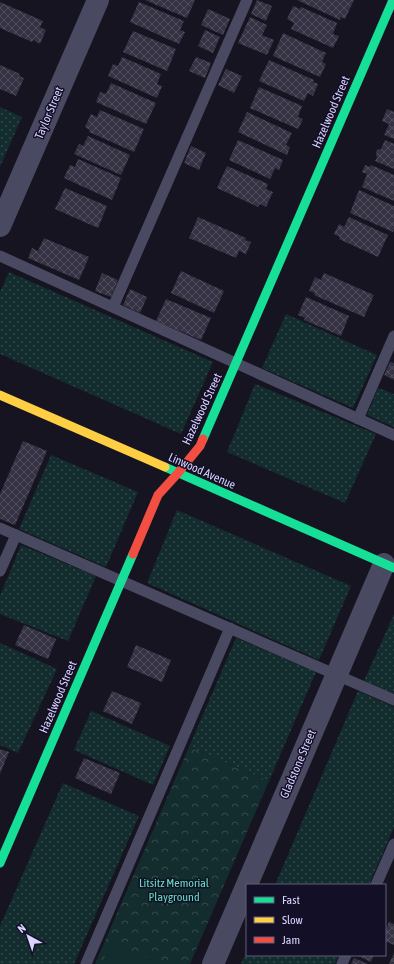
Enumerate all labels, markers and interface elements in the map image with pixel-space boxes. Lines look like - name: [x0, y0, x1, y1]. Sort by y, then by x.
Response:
- street label: Hazelwood Street: [309, 73, 353, 150]
- street label: Taylor Street: [32, 84, 66, 141]
- street label: Hazelwood Street: [179, 371, 225, 447]
- street label: Linwood Avenue: [166, 450, 238, 492]
- street label: Hazelwood Street: [36, 658, 80, 735]
- street label: Gladstone Street: [277, 727, 319, 800]
- park label: Litsitz Memorial Playground: [139, 876, 210, 904]
- legend: [246, 884, 386, 956]
- text: Fast: [282, 893, 300, 907]
- text: Slow: [282, 913, 303, 927]
- north arrow: [8, 916, 48, 956]
- text: N: [15, 922, 28, 935]
- text: Jam: [282, 933, 300, 947]

